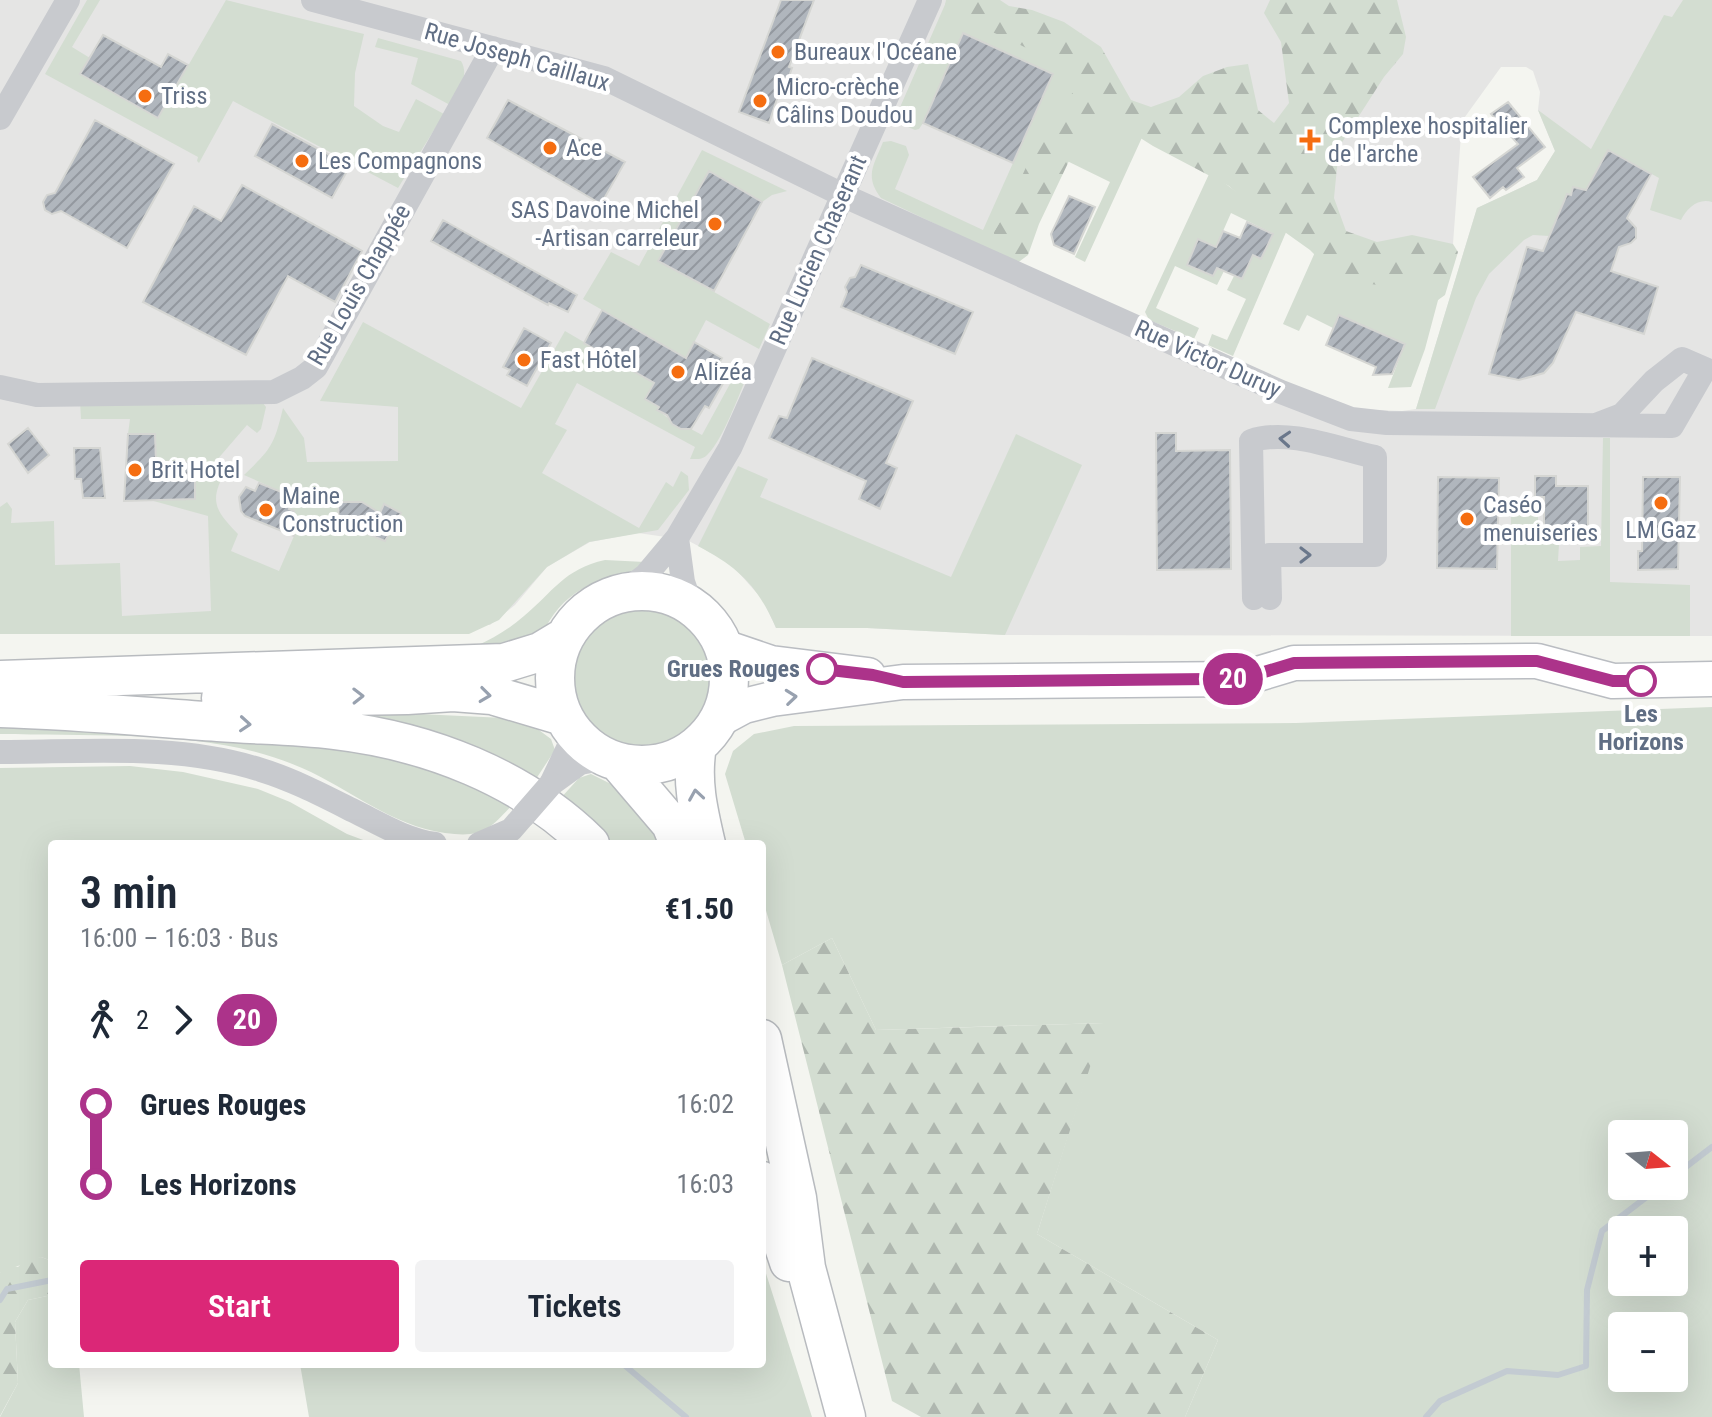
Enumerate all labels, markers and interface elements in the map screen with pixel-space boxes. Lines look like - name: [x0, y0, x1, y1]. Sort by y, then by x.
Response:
- street label: Rue Joseph Caillaux: [421, 17, 613, 97]
- place label: Bureaux l'Océane: [794, 38, 957, 66]
- marker: Bureaux l'Océane: [769, 43, 787, 61]
- place label: Micro-crèche Câlins Doudou: [776, 73, 913, 129]
- place label: Triss: [161, 82, 207, 110]
- marker: Triss: [136, 87, 154, 105]
- marker: Micro-crèche Câlins Doudou: [751, 92, 769, 110]
- place label: Complexe hospitalier de l'arche: [1328, 112, 1527, 168]
- marker: Complexe hospitalier de l'arche: [1299, 129, 1321, 151]
- place label: Ace: [566, 134, 602, 162]
- marker: Ace: [541, 139, 559, 157]
- place label: Les Compagnons: [318, 147, 482, 175]
- street label: Rue Lucien Chaserant: [764, 151, 872, 349]
- marker: Les Compagnons: [293, 152, 311, 170]
- place label: SAS Davoine Michel -Artisan carreleur: [511, 196, 699, 252]
- street label: Rue Louis Chappée: [302, 200, 416, 370]
- marker: SAS Davoine Michel -Artisan carreleur: [706, 215, 724, 233]
- street label: Rue Victor Duruy: [1131, 314, 1285, 404]
- place label: Fast Hôtel: [540, 346, 637, 374]
- marker: Fast Hôtel: [515, 351, 533, 369]
- place label: Alizéa: [694, 358, 752, 386]
- marker: Alizéa: [669, 363, 687, 381]
- one-way arrow: [1278, 431, 1291, 448]
- place label: Brit Hotel: [151, 456, 240, 484]
- marker: Brit Hotel: [126, 461, 144, 479]
- place label: Maine Construction: [282, 482, 404, 538]
- place label: Caséo menuiseries: [1483, 491, 1598, 547]
- marker: LM Gaz: [1652, 494, 1670, 512]
- marker: Maine Construction: [257, 501, 275, 519]
- marker: Caséo menuiseries: [1458, 510, 1476, 528]
- place label: LM Gaz: [1625, 516, 1697, 544]
- one-way arrow: [1299, 546, 1312, 564]
- line badge: 20: [1197, 653, 1269, 705]
- marker: Grues Rouges: [807, 654, 837, 684]
- place label: Grues Rouges: [667, 655, 800, 683]
- text: 20: [1219, 662, 1247, 695]
- marker: Les Horizons: [1626, 666, 1656, 696]
- one-way arrow: [352, 687, 365, 705]
- one-way arrow: [479, 687, 492, 704]
- one-way arrow: [785, 688, 798, 705]
- place label: Les Horizons: [1598, 700, 1684, 756]
- one-way arrow: [239, 715, 252, 732]
- one-way arrow: [688, 788, 705, 802]
- text: 3 min: [80, 867, 177, 919]
- text: €1.50: [665, 891, 734, 926]
- text: 16:00 – 16:03 · Bus: [80, 923, 279, 953]
- icon: walk: [80, 998, 124, 1042]
- icon: forward: [161, 998, 205, 1042]
- text: 20: [233, 1003, 261, 1036]
- text: 2: [136, 1005, 149, 1035]
- text: Grues Rouges: [140, 1087, 307, 1122]
- text: 16:02: [677, 1089, 734, 1119]
- north arrow: [1608, 1120, 1688, 1200]
- map controls: [1608, 1120, 1688, 1392]
- text: Les Horizons: [140, 1167, 297, 1202]
- text: 16:03: [677, 1169, 734, 1199]
- button: +: [1608, 1216, 1688, 1296]
- button: Start: [80, 1260, 399, 1352]
- button: Tickets: [415, 1260, 734, 1352]
- button: −: [1608, 1312, 1688, 1392]

